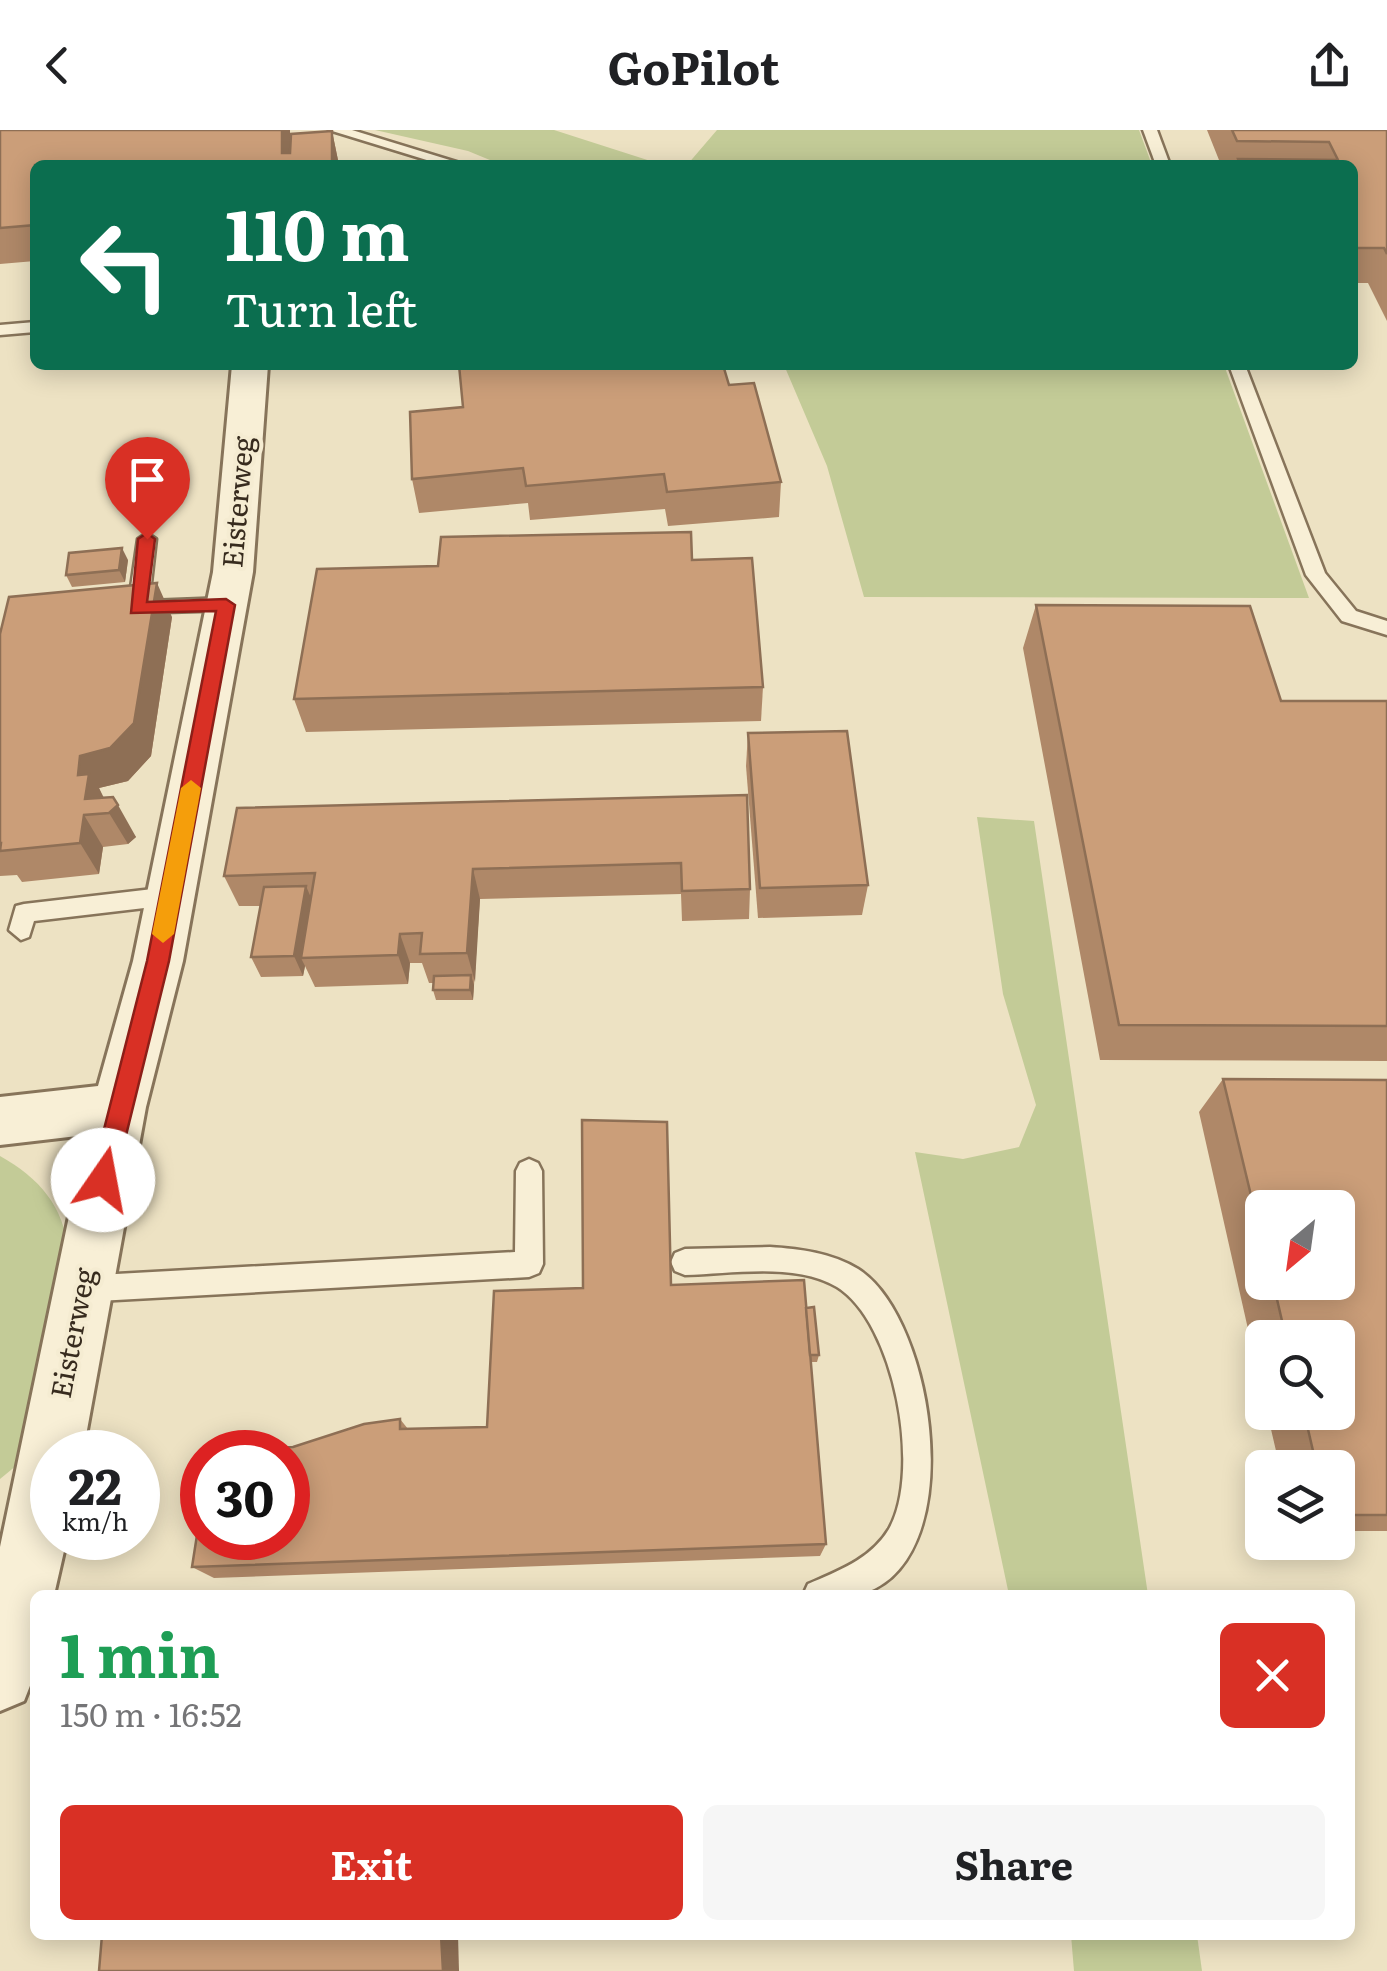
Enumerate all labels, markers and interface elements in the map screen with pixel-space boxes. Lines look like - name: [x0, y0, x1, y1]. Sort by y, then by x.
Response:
- text: GoPilot: [608, 32, 779, 99]
- icon: back: [30, 38, 85, 93]
- icon: share: [1302, 38, 1357, 93]
- text: 110 m: [225, 179, 410, 283]
- icon: left: [60, 200, 190, 330]
- text: Turn left: [225, 274, 417, 341]
- street label: Eisterweg: [209, 434, 263, 569]
- pin: [105, 437, 190, 540]
- icon: arrive: [120, 452, 175, 507]
- position arrow: [51, 1128, 155, 1232]
- north arrow: [1245, 1190, 1355, 1300]
- map controls: [1245, 1190, 1355, 1560]
- street label: Eisterweg: [38, 1263, 104, 1401]
- button: search: [1245, 1320, 1355, 1430]
- speed limit sign: 30: [180, 1430, 310, 1560]
- text: 22: [68, 1446, 122, 1520]
- button: layers: [1245, 1450, 1355, 1560]
- text: km/h: [62, 1502, 128, 1539]
- text: 1 min: [60, 1607, 220, 1696]
- button: close: [1220, 1623, 1325, 1728]
- text: 150 m · 16:52: [60, 1689, 242, 1737]
- button: Exit: [60, 1805, 683, 1920]
- button: Share: [703, 1805, 1325, 1920]

